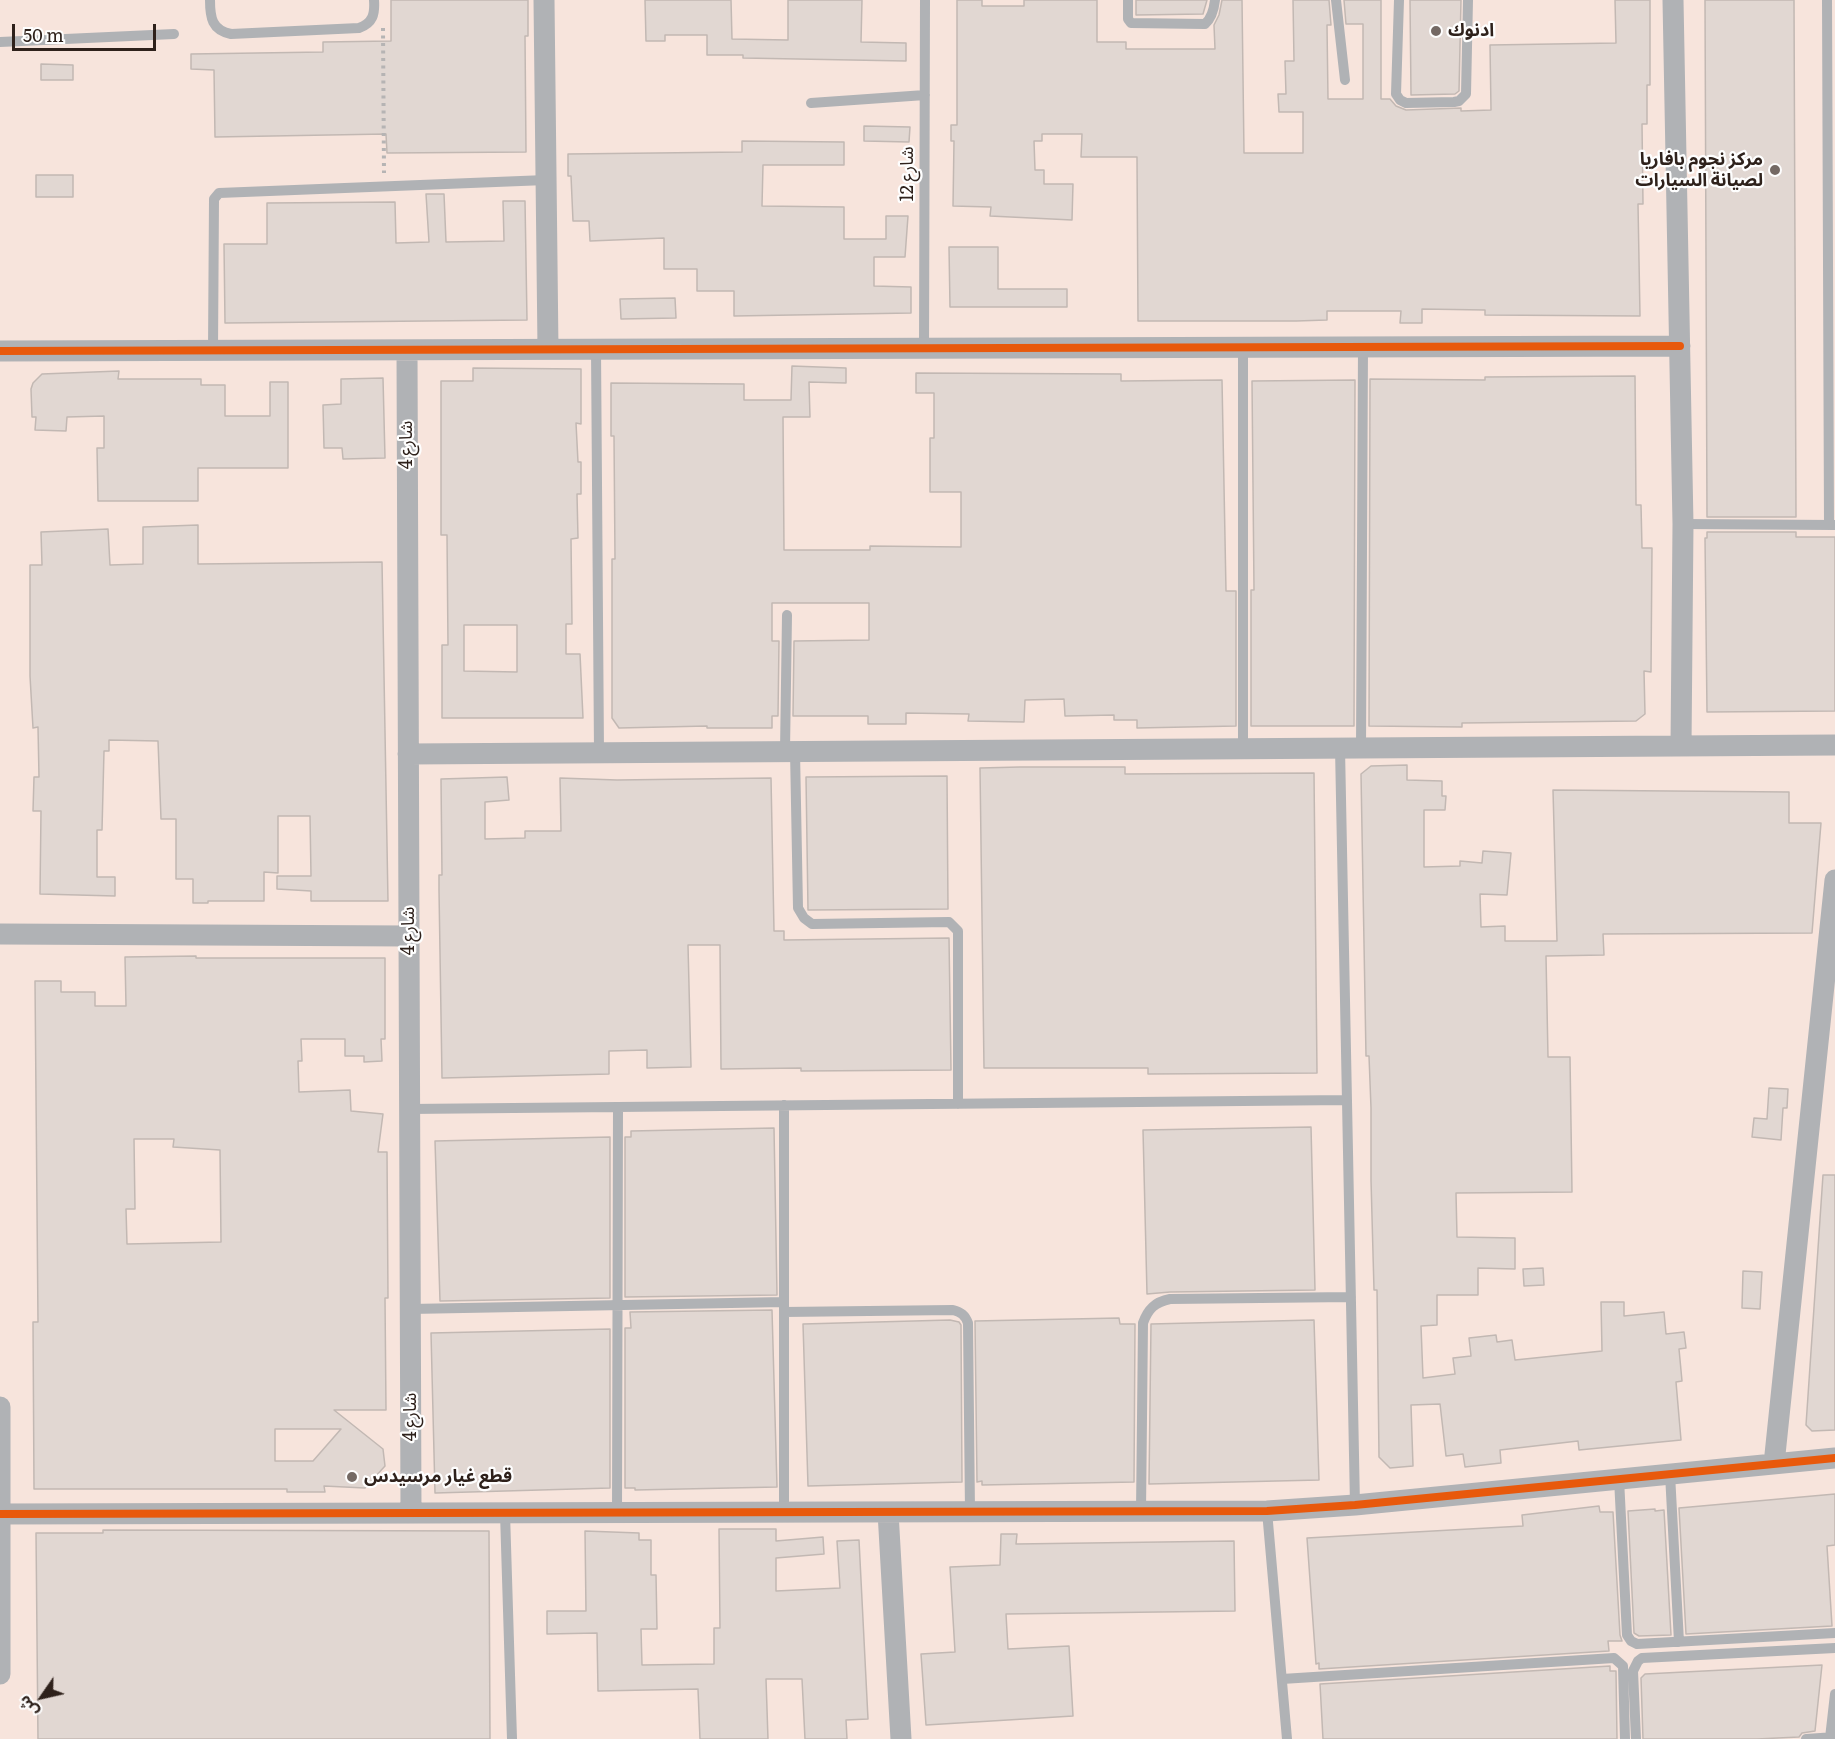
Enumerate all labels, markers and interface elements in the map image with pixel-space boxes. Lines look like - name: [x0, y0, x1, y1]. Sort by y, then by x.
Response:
- scale bar: [15, 12, 159, 50]
- place label: ادنوك: [1448, 20, 1494, 42]
- text: 50 m: [23, 21, 64, 48]
- marker: ادنوك: [1429, 24, 1443, 38]
- street label: شارع 12: [897, 146, 919, 202]
- place label: مركز نجوم بافاريا لصيانة السيارات: [1635, 149, 1763, 192]
- marker: مركز نجوم بافاريا لصيانة السيارات: [1768, 163, 1782, 177]
- street label: شارع 4: [396, 421, 418, 469]
- street label: شارع 4: [398, 907, 420, 955]
- street label: شارع 4: [400, 1393, 422, 1441]
- place label: قطع غيار مرسيدس: [364, 1466, 512, 1488]
- marker: قطع غيار مرسيدس: [345, 1470, 359, 1484]
- north arrow: [12, 1667, 72, 1727]
- text: ش: [11, 1691, 43, 1723]

